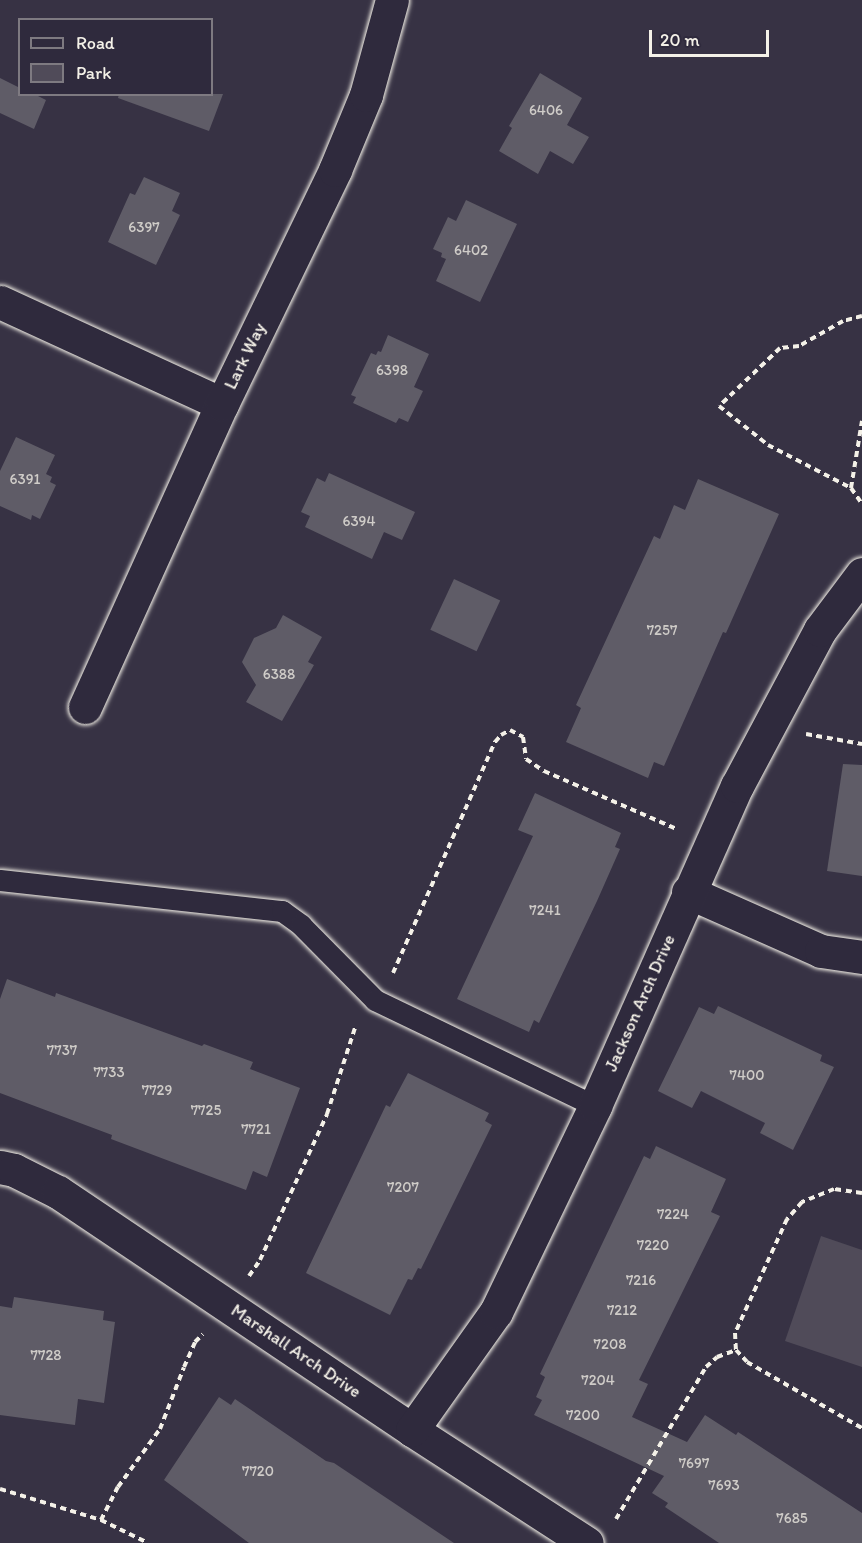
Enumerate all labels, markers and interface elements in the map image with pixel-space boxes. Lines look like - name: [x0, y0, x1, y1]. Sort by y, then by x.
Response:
- legend: [18, 18, 213, 96]
- scale bar: [652, 18, 772, 56]
- text: 20 m: [660, 29, 700, 51]
- text: Road: [76, 32, 115, 54]
- text: Park: [76, 62, 111, 84]
- house number: 6406: [529, 102, 563, 120]
- house number: 6397: [128, 219, 160, 237]
- house number: 6402: [454, 242, 488, 260]
- street label: Lark Way: [220, 319, 270, 393]
- house number: 6398: [376, 362, 408, 380]
- house number: 6391: [10, 471, 40, 489]
- house number: 6394: [343, 513, 375, 531]
- house number: 7257: [647, 622, 677, 640]
- house number: 6388: [263, 666, 295, 684]
- house number: 7241: [529, 902, 561, 920]
- street label: Jackson Arch Drive: [600, 931, 680, 1075]
- house number: 7737: [47, 1042, 77, 1060]
- house number: 7733: [93, 1064, 125, 1082]
- house number: 7400: [730, 1067, 764, 1085]
- house number: 7729: [142, 1082, 172, 1100]
- house number: 7725: [191, 1102, 221, 1120]
- house number: 7721: [241, 1121, 271, 1139]
- house number: 7207: [387, 1179, 419, 1197]
- house number: 7224: [657, 1206, 689, 1224]
- house number: 7220: [637, 1237, 669, 1255]
- house number: 7216: [626, 1272, 656, 1290]
- street label: Marshall Arch Drive: [227, 1299, 365, 1403]
- house number: 7212: [607, 1302, 637, 1320]
- house number: 7208: [594, 1336, 626, 1354]
- house number: 7728: [31, 1347, 61, 1365]
- house number: 7204: [581, 1372, 615, 1390]
- house number: 7200: [566, 1407, 600, 1425]
- house number: 7697: [679, 1455, 709, 1473]
- house number: 7720: [242, 1463, 274, 1481]
- house number: 7693: [708, 1477, 740, 1495]
- house number: 7685: [776, 1510, 808, 1528]

